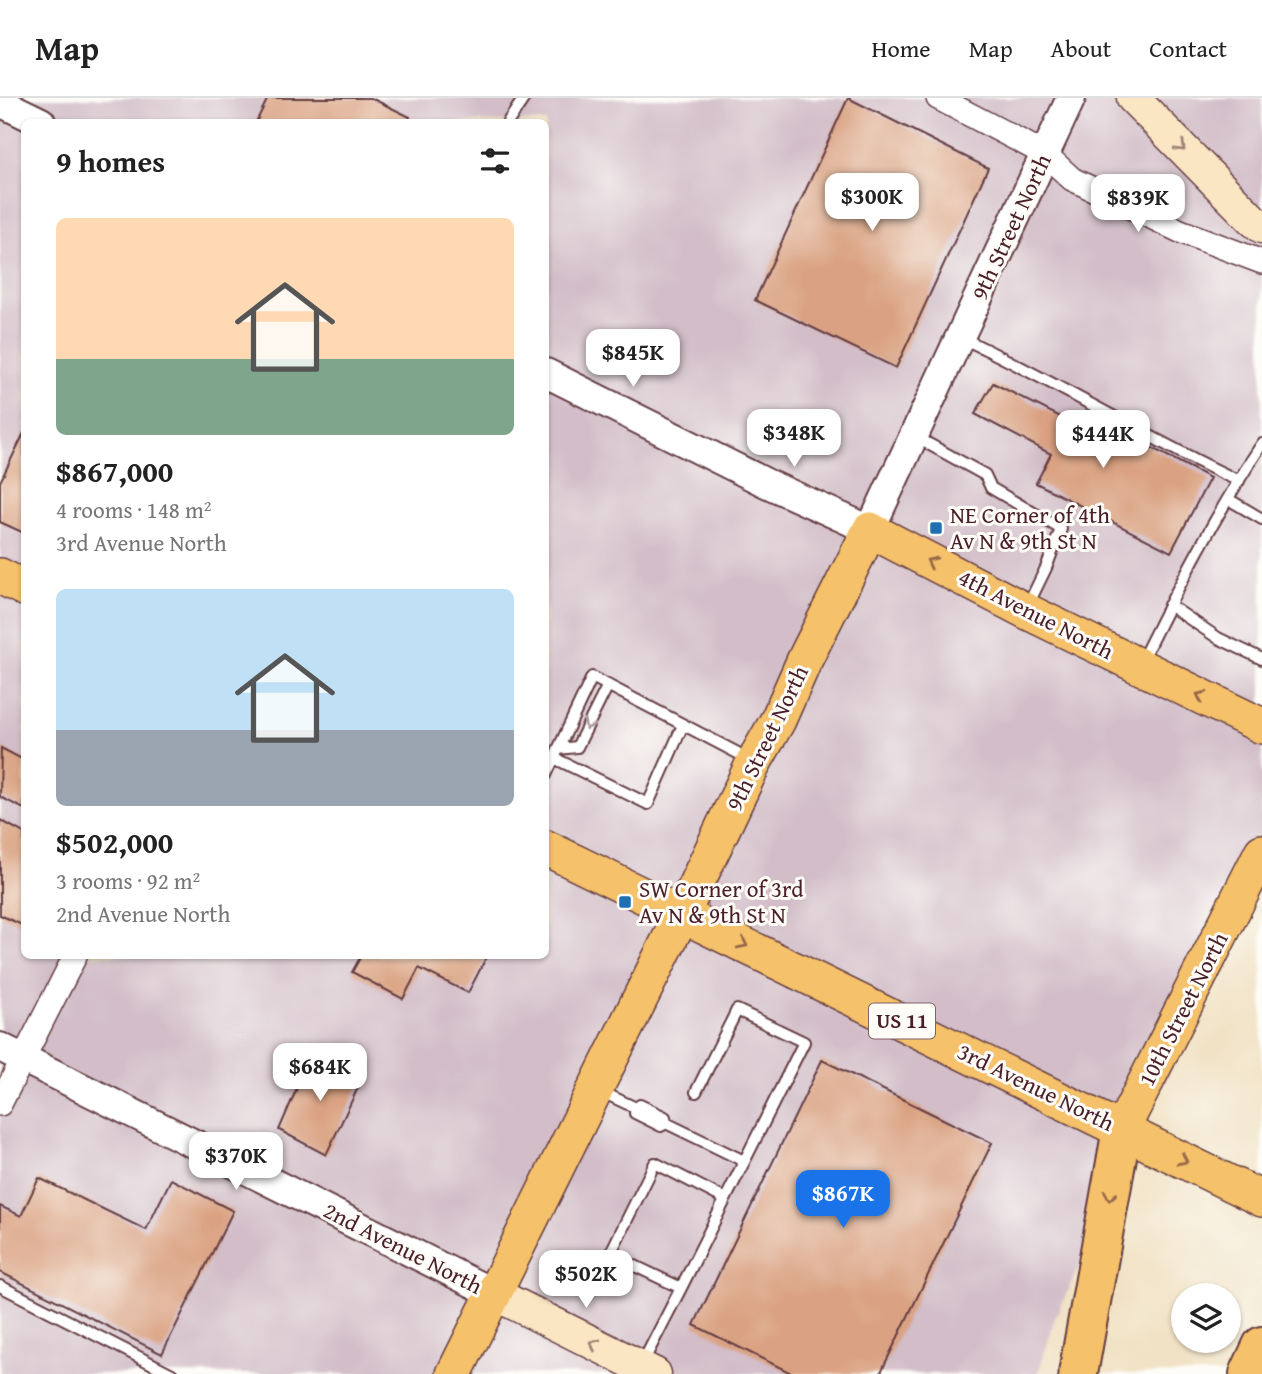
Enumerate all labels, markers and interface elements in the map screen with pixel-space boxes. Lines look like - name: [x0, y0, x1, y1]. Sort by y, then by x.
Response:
- text: Map: [35, 24, 99, 72]
- text: Home: [872, 31, 931, 66]
- text: Map: [969, 31, 1013, 66]
- text: About: [1051, 31, 1111, 66]
- text: Contact: [1149, 31, 1227, 66]
- one-way arrow: [1172, 138, 1185, 151]
- text: 9 homes: [56, 139, 165, 183]
- icon: filters: [476, 142, 514, 180]
- street label: 9th Street North: [962, 148, 1059, 305]
- pin: $300K: [823, 174, 921, 233]
- pin: $839K: [1089, 174, 1187, 234]
- text: $300K: [841, 179, 903, 212]
- text: $839K: [1107, 180, 1169, 213]
- icon: home: [222, 264, 348, 390]
- pin: $845K: [584, 330, 682, 389]
- text: $845K: [602, 335, 664, 368]
- pin: $348K: [745, 410, 843, 469]
- pin: $444K: [1054, 410, 1152, 470]
- text: $348K: [763, 415, 825, 448]
- text: $444K: [1072, 416, 1134, 449]
- text: $867,000: [56, 449, 173, 493]
- text: 4 rooms · 148 m²: [56, 493, 211, 526]
- place label: NE Corner of 4th Av N & 9th St N: [950, 498, 1110, 557]
- marker: NE Corner of 4th Av N & 9th St N: [928, 520, 944, 536]
- text: 3rd Avenue North: [56, 526, 227, 559]
- one-way arrow: [926, 556, 939, 570]
- street label: 4th Avenue North: [953, 560, 1120, 667]
- icon: home: [222, 635, 348, 761]
- street label: 9th Street North: [717, 660, 816, 816]
- one-way arrow: [1196, 690, 1208, 704]
- one-way arrow: [583, 718, 597, 730]
- text: $502,000: [56, 820, 173, 864]
- text: 3 rooms · 92 m²: [56, 864, 200, 897]
- place label: SW Corner of 3rd Av N & 9th St N: [639, 872, 804, 931]
- marker: SW Corner of 3rd Av N & 9th St N: [617, 894, 633, 910]
- text: 2nd Avenue North: [56, 897, 230, 930]
- street label: 10th Street North: [1130, 926, 1236, 1091]
- one-way arrow: [736, 935, 748, 949]
- road number: US 11: [869, 1004, 935, 1038]
- street label: 3rd Avenue North: [952, 1034, 1120, 1139]
- pin: $684K: [271, 1044, 369, 1103]
- text: $684K: [289, 1049, 351, 1082]
- pin: $370K: [187, 1132, 285, 1192]
- text: $370K: [205, 1138, 267, 1171]
- one-way arrow: [1176, 1151, 1188, 1165]
- pin: $867K: [794, 1170, 892, 1230]
- text: $867K: [812, 1176, 874, 1209]
- one-way arrow: [1103, 1190, 1118, 1202]
- street label: 2nd Avenue North: [318, 1193, 488, 1302]
- pin: $502K: [537, 1250, 635, 1310]
- text: $502K: [555, 1256, 617, 1289]
- map controls: [1171, 1283, 1241, 1353]
- button: layers: [1171, 1283, 1241, 1353]
- one-way arrow: [589, 1338, 601, 1352]

